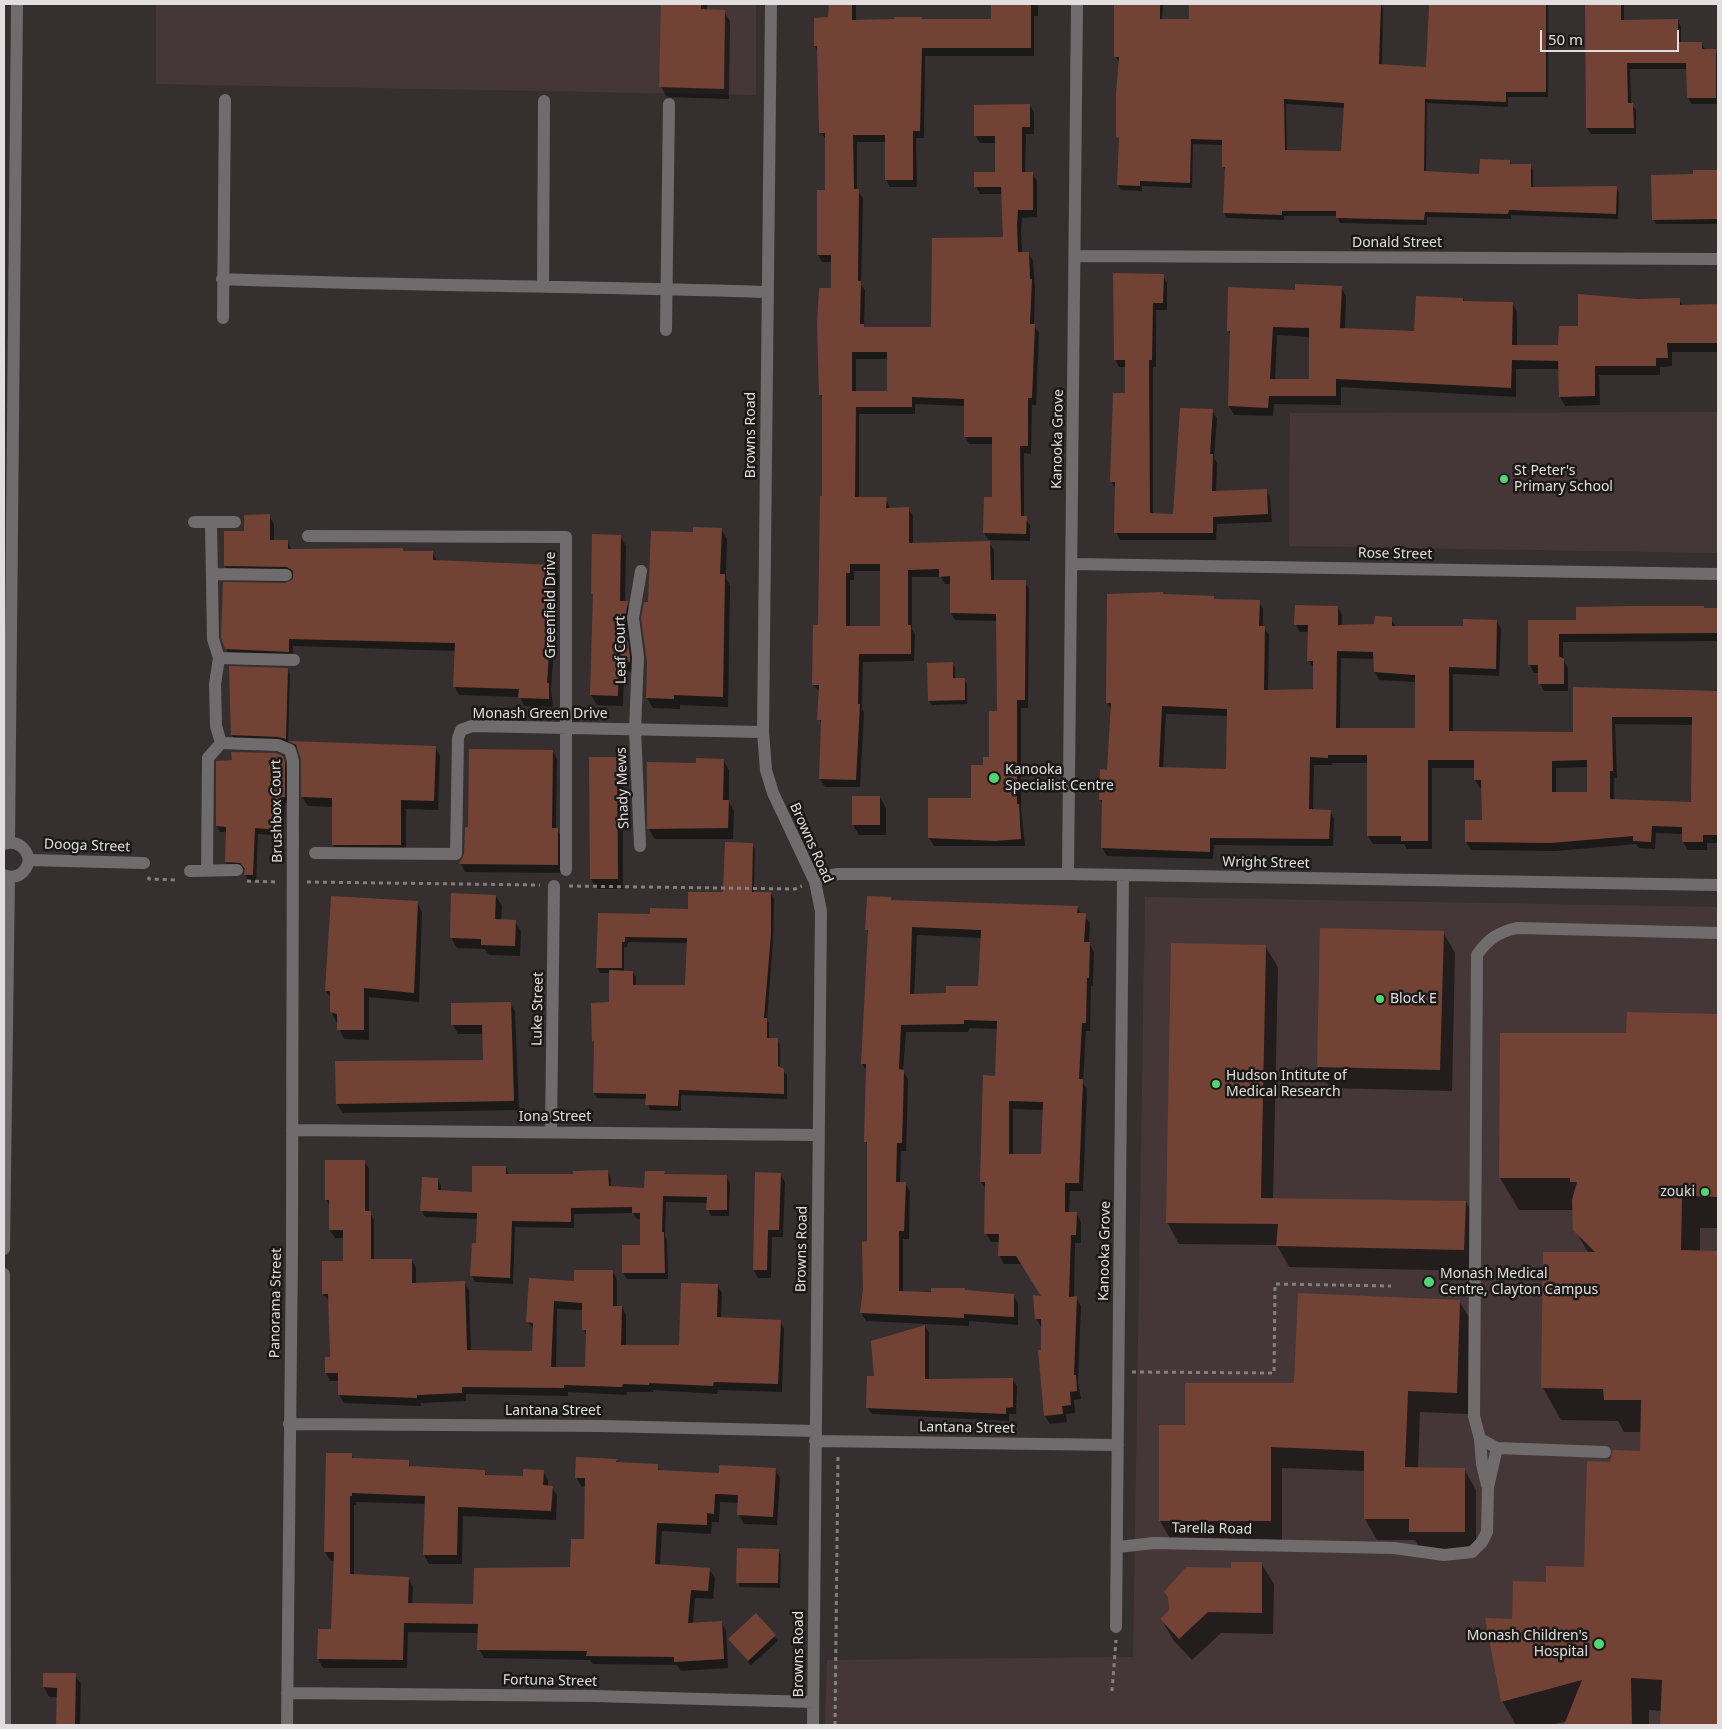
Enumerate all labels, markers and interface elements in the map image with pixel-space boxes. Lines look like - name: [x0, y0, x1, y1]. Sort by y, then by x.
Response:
- scale bar: [1542, 20, 1681, 52]
- text: 50 m: [1548, 29, 1583, 49]
- street label: Donald Street: [1352, 235, 1442, 251]
- street label: Kanooka Grove: [1049, 389, 1067, 489]
- street label: Browns Road: [743, 392, 759, 478]
- place label: St Peter's Primary School: [1514, 463, 1613, 496]
- marker: St Peter's Primary School: [1498, 473, 1510, 485]
- street label: Rose Street: [1358, 545, 1432, 563]
- street label: Greenfield Drive: [543, 552, 559, 658]
- street label: Leaf Court: [612, 616, 630, 684]
- street label: Monash Green Drive: [472, 706, 608, 722]
- street label: Shady Mews: [613, 747, 633, 829]
- street label: Brushbox Court: [268, 759, 286, 863]
- place label: Kanooka Specialist Centre: [1005, 762, 1114, 794]
- marker: Kanooka Specialist Centre: [987, 771, 1001, 785]
- street label: Browns Road: [786, 800, 836, 886]
- street label: Dooga Street: [44, 836, 130, 856]
- street label: Wright Street: [1222, 854, 1310, 872]
- street label: Luke Street: [529, 972, 547, 1046]
- place label: Block E: [1390, 991, 1437, 1007]
- marker: Block E: [1374, 993, 1386, 1005]
- place label: Hudson Intitute of Medical Research: [1226, 1068, 1347, 1100]
- marker: Hudson Intitute of Medical Research: [1210, 1078, 1222, 1090]
- street label: Iona Street: [519, 1109, 591, 1125]
- place label: zouki: [1660, 1184, 1695, 1200]
- marker: zouki: [1699, 1186, 1711, 1198]
- street label: Kanooka Grove: [1096, 1201, 1114, 1301]
- street label: Browns Road: [793, 1206, 811, 1292]
- street label: Panorama Street: [267, 1248, 285, 1358]
- place label: Monash Medical Centre, Clayton Campus: [1440, 1266, 1598, 1298]
- marker: Monash Medical Centre, Clayton Campus: [1422, 1275, 1436, 1289]
- street label: Lantana Street: [505, 1403, 601, 1419]
- street label: Lantana Street: [919, 1419, 1015, 1437]
- street label: Tarella Road: [1172, 1520, 1252, 1538]
- street label: Browns Road: [791, 1611, 807, 1697]
- place label: Monash Children's Hospital: [1467, 1628, 1588, 1660]
- marker: Monash Children's Hospital: [1592, 1637, 1606, 1651]
- street label: Fortuna Street: [503, 1672, 597, 1690]

